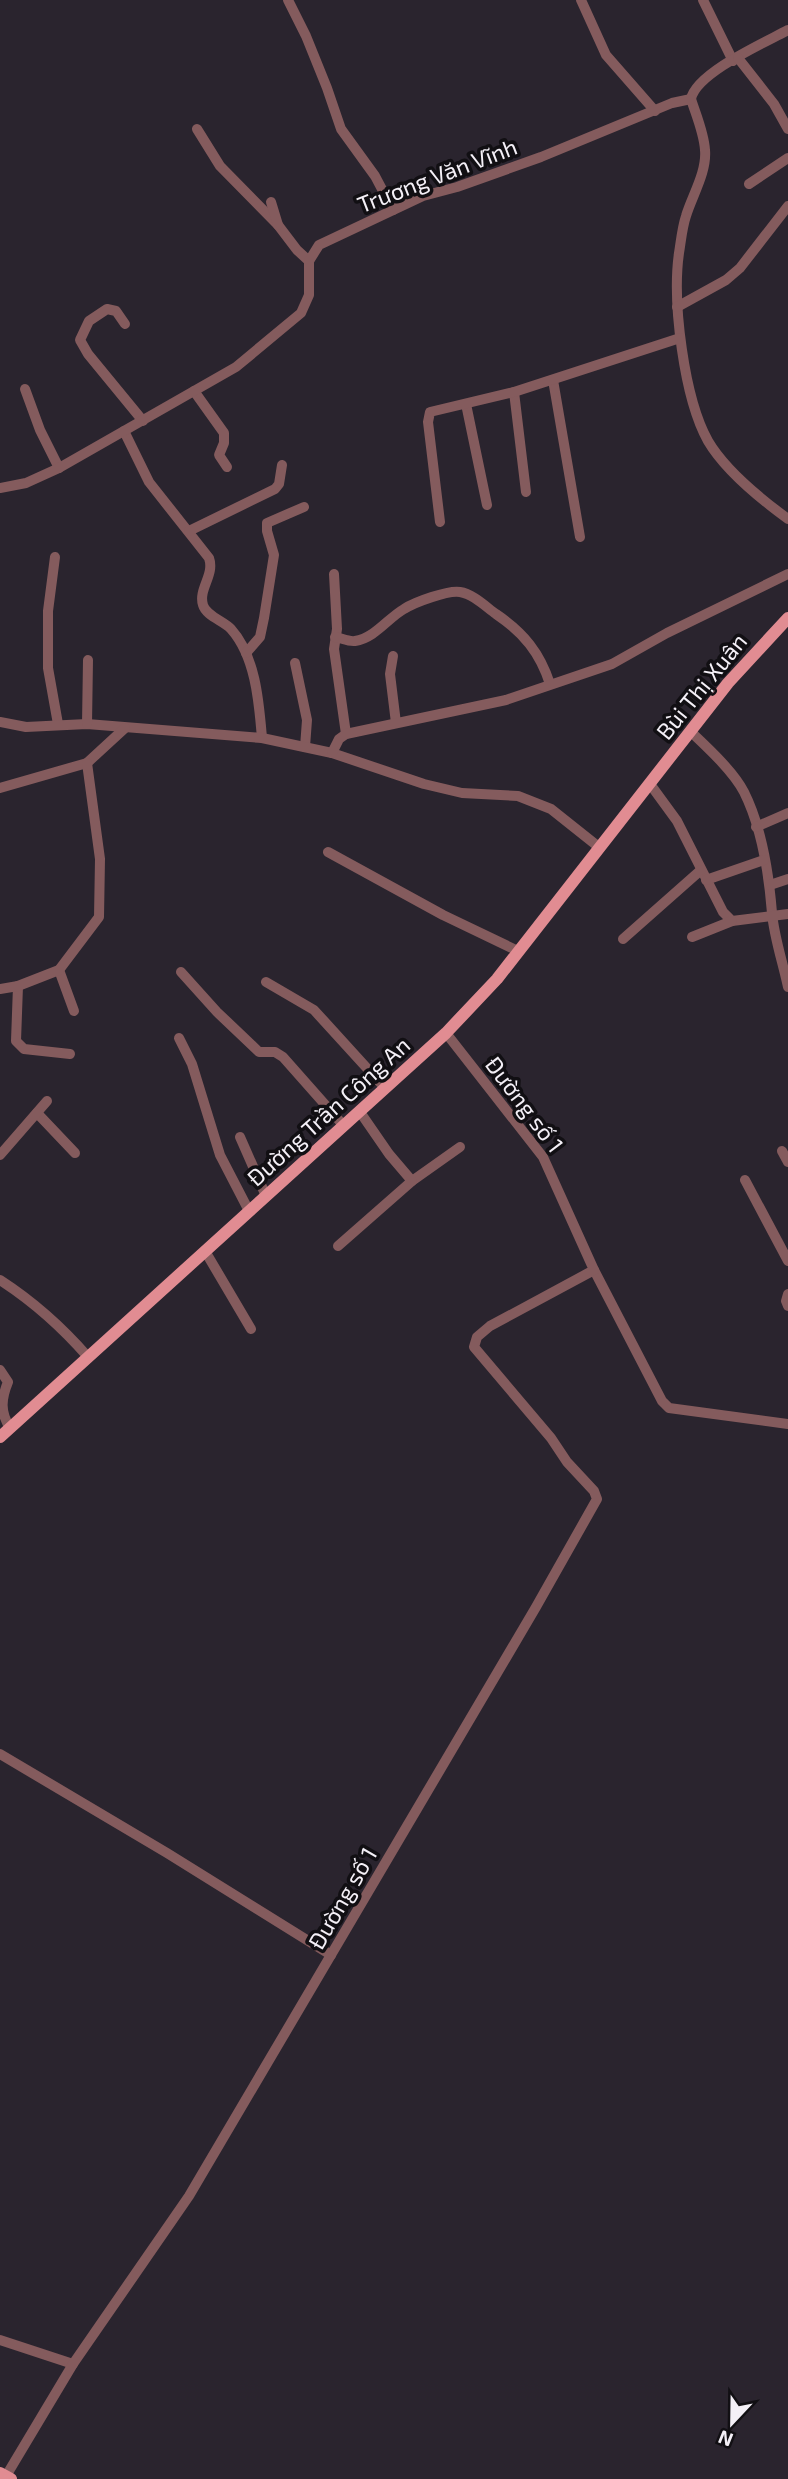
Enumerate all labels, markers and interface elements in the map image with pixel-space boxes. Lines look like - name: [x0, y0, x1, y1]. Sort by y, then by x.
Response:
- street label: Trương Văn Vĩnh: [353, 132, 521, 218]
- street label: Bùi Thị Xuân: [650, 627, 752, 745]
- street label: Đường Trần Công An: [241, 1031, 415, 1191]
- street label: Đường số 1: [480, 1051, 570, 1157]
- street label: Đường số 1: [302, 1842, 382, 1954]
- north arrow: [697, 2388, 767, 2458]
- text: N: [715, 2426, 736, 2452]

